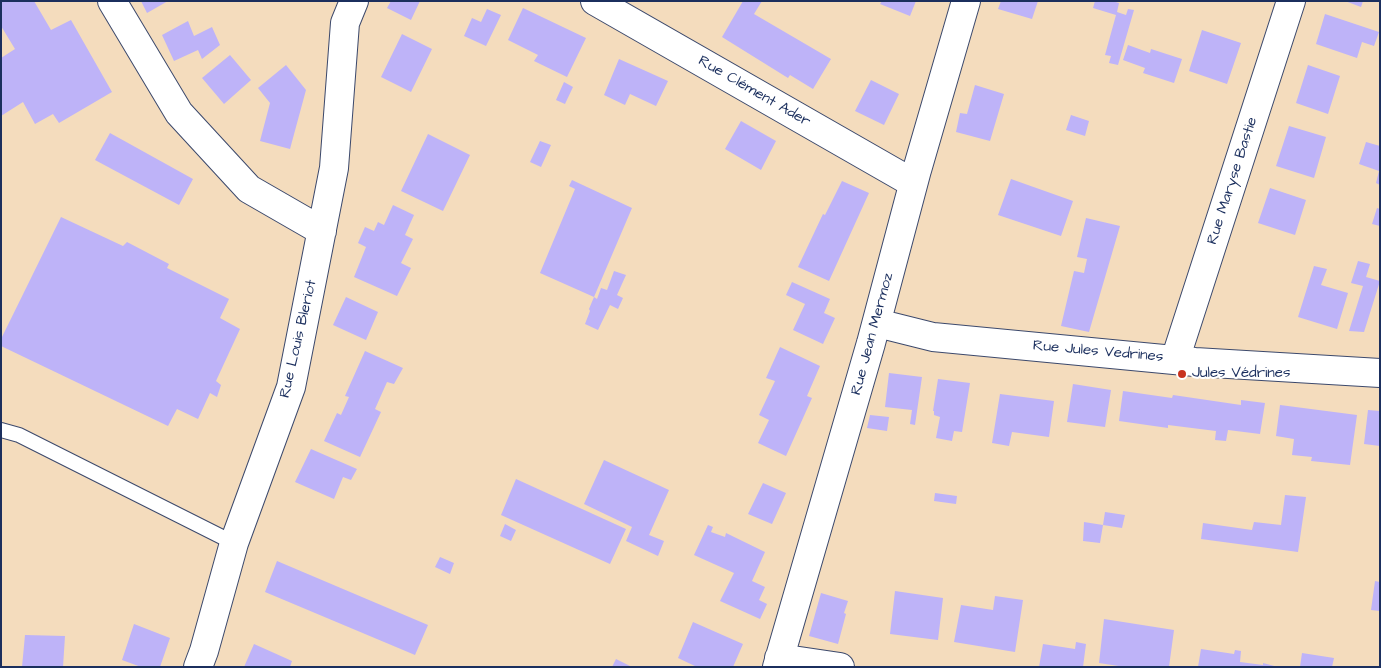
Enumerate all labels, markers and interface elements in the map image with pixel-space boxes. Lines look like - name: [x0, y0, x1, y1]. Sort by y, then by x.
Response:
- street label: Rue Clément Ader: [695, 53, 813, 131]
- street label: Rue Maryse Bastie: [1204, 115, 1262, 247]
- street label: Rue Jean Mermoz: [848, 271, 898, 397]
- street label: Rue Louis Bleriot: [277, 278, 321, 400]
- street label: Rue Jules Vedrines: [1032, 337, 1164, 367]
- place label: Jules Védrines: [1192, 365, 1290, 383]
- marker: Jules Védrines: [1176, 368, 1188, 380]

